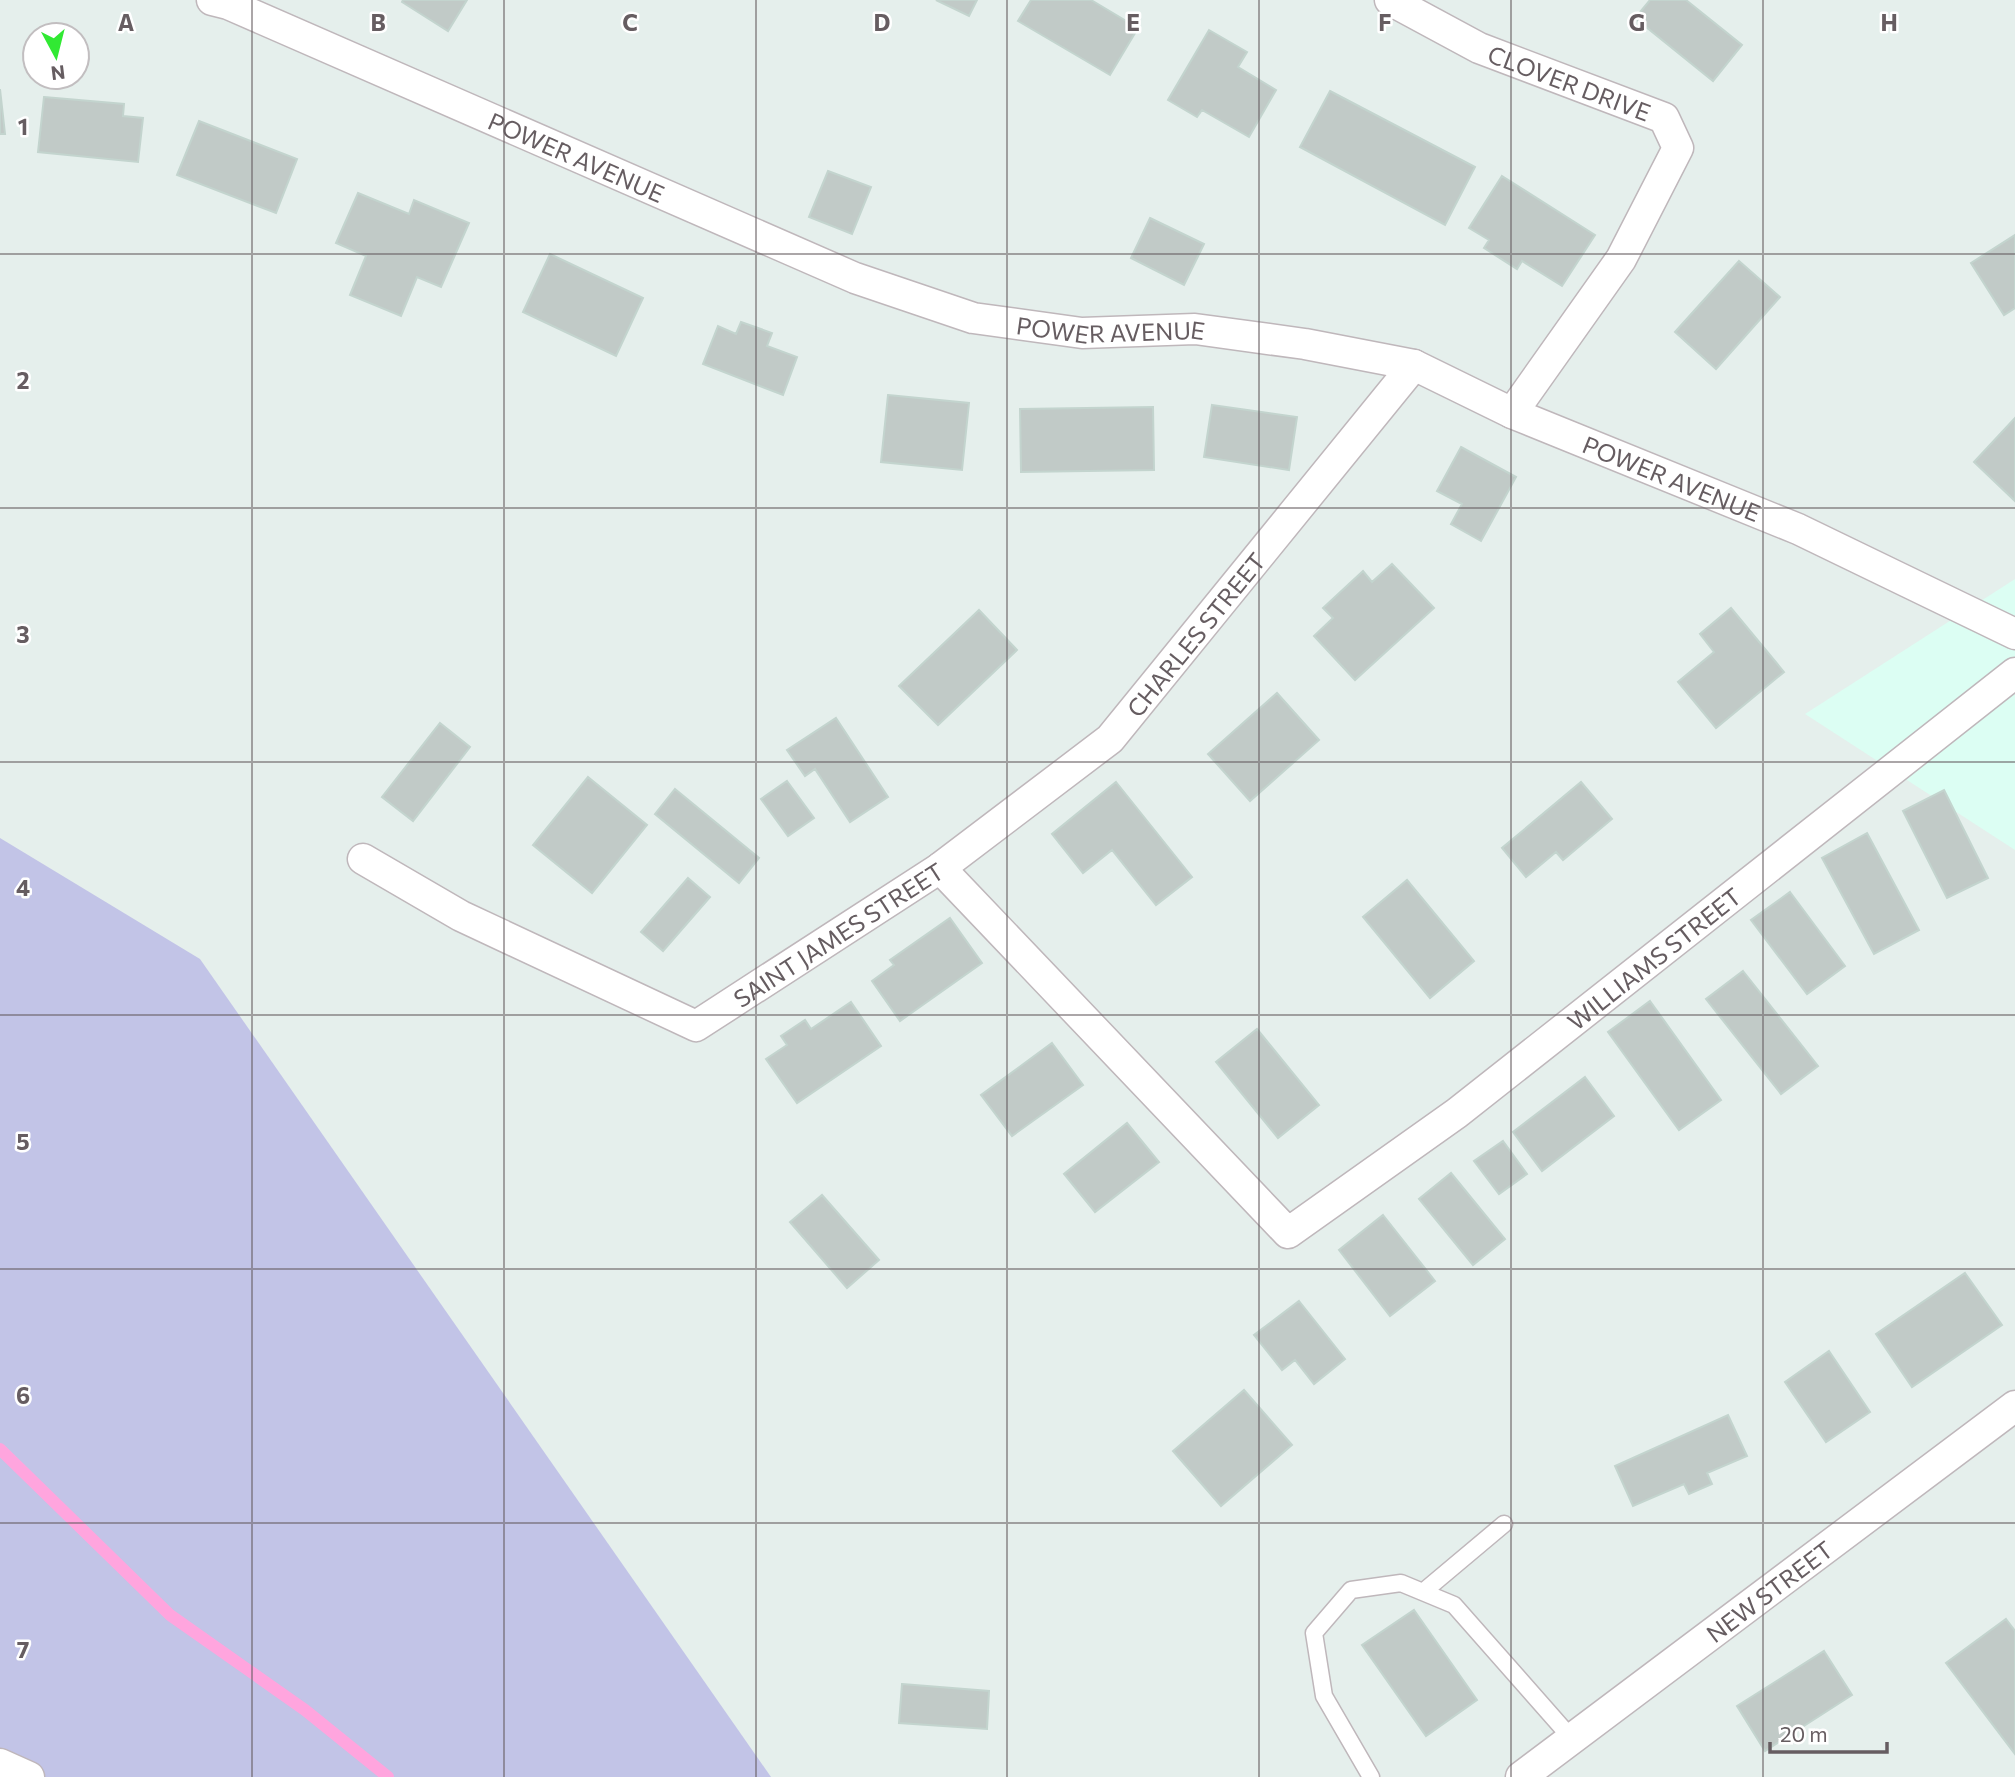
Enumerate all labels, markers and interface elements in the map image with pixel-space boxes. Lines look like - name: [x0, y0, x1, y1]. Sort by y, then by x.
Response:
- text: A: [118, 8, 135, 36]
- text: B: [370, 8, 386, 36]
- text: C: [622, 8, 638, 36]
- text: D: [874, 8, 891, 36]
- text: E: [1126, 8, 1140, 36]
- text: F: [1378, 8, 1392, 36]
- text: G: [1629, 8, 1645, 36]
- text: H: [1880, 8, 1898, 36]
- north arrow: [21, 21, 91, 91]
- street label: CLOVER DRIVE: [1484, 38, 1655, 126]
- text: N: [50, 61, 67, 86]
- street label: POWER AVENUE: [484, 105, 669, 208]
- text: 1: [18, 112, 28, 140]
- street label: POWER AVENUE: [1015, 310, 1207, 348]
- text: 2: [16, 366, 30, 394]
- street label: POWER AVENUE: [1579, 429, 1765, 527]
- street label: CHARLES STREET: [1120, 546, 1270, 722]
- text: 3: [16, 620, 30, 648]
- street label: SAINT JAMES STREET: [728, 856, 948, 1013]
- text: 4: [16, 873, 30, 901]
- street label: WILLIAMS STREET: [1561, 881, 1746, 1035]
- text: 5: [16, 1127, 30, 1155]
- text: 6: [16, 1381, 30, 1409]
- street label: NEW STREET: [1700, 1534, 1838, 1648]
- text: 7: [17, 1635, 29, 1663]
- scale bar: [1770, 1710, 1887, 1754]
- text: 20 m: [1780, 1721, 1828, 1746]

